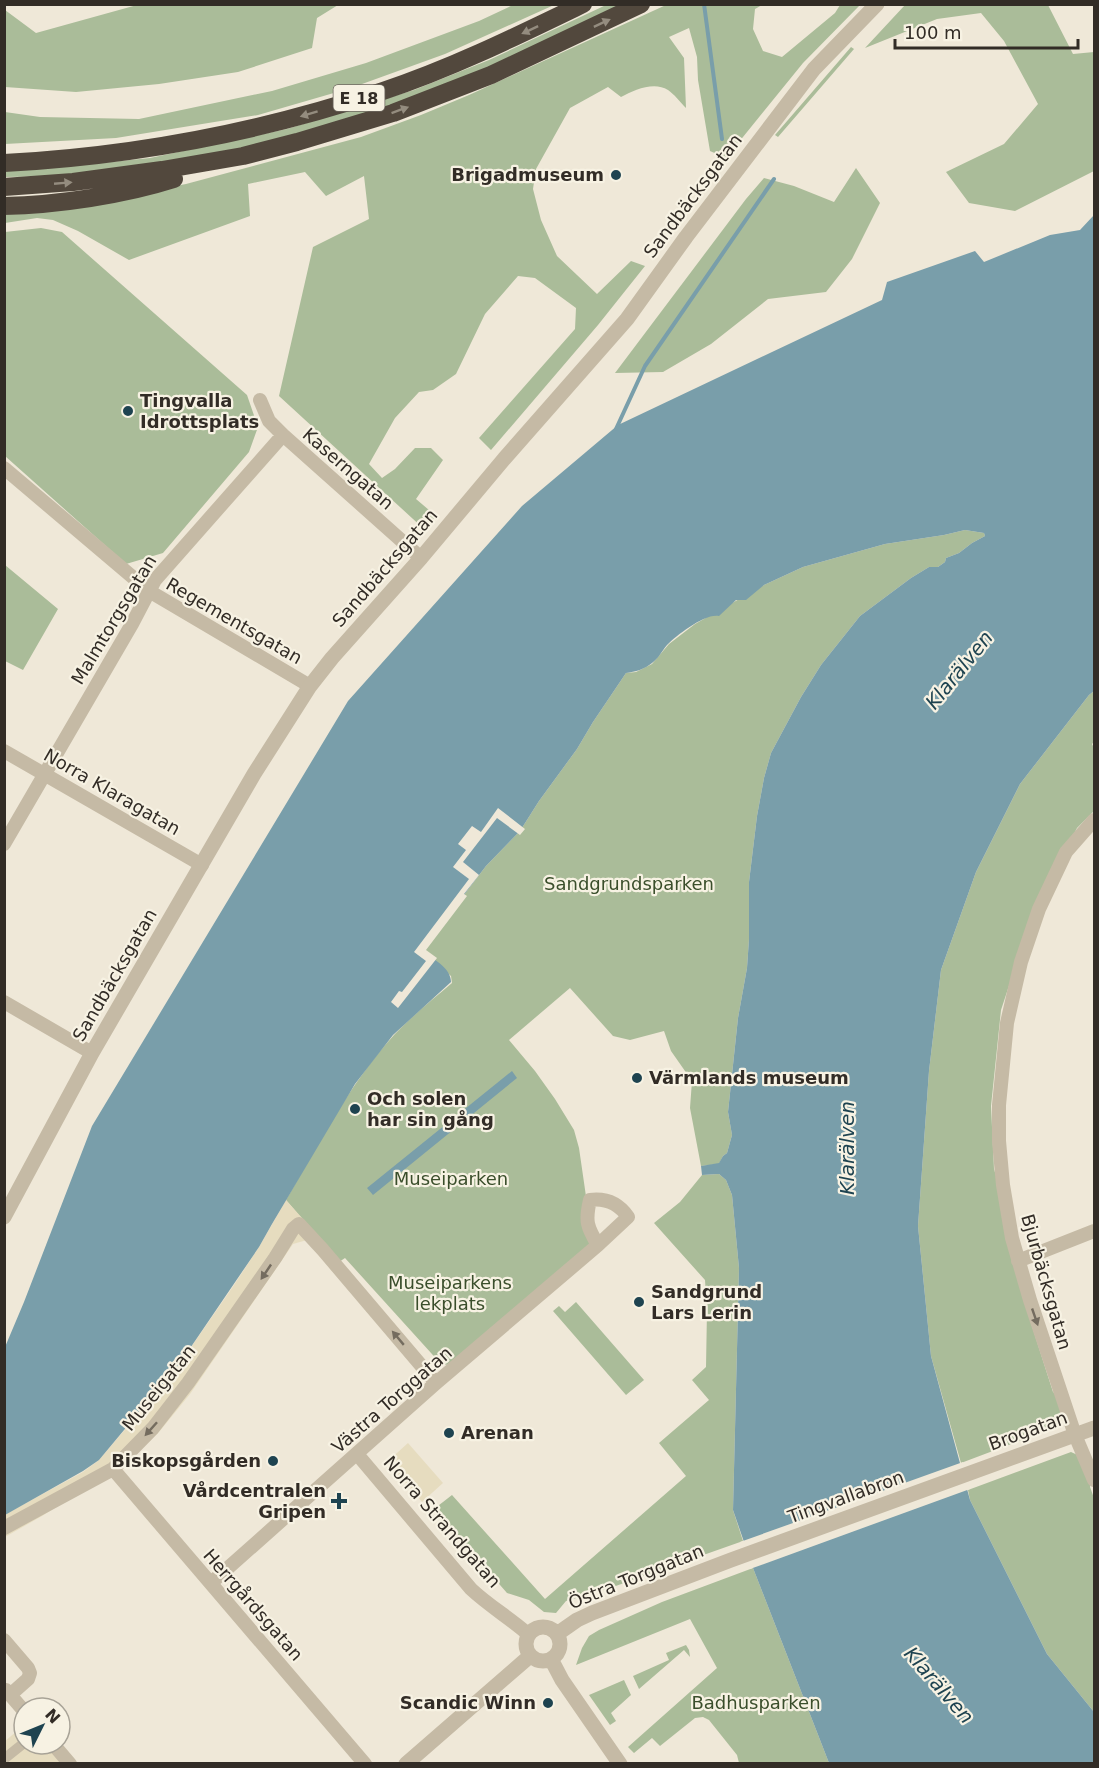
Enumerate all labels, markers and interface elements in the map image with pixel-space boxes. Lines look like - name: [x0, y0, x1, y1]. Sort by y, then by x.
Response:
- scale bar: [895, 12, 1078, 50]
- one-way arrow: [594, 19, 611, 28]
- text: 100 m: [904, 22, 962, 43]
- one-way arrow: [522, 25, 539, 34]
- road number: E 18: [334, 85, 385, 111]
- one-way arrow: [391, 105, 409, 115]
- one-way arrow: [300, 110, 318, 119]
- street label: Sandbäcksgatan: [639, 130, 746, 262]
- place label: Brigadmuseum: [451, 164, 604, 185]
- marker: Brigadmuseum: [609, 168, 623, 182]
- one-way arrow: [53, 178, 72, 188]
- place label: Tingvalla Idrottsplats: [140, 390, 259, 432]
- marker: Tingvalla Idrottsplats: [121, 404, 135, 418]
- street label: Kaserngatan: [299, 423, 398, 514]
- street label: Sandbäcksgatan: [328, 504, 442, 631]
- street label: Malmtorgsgatan: [67, 551, 160, 688]
- street label: Regementsgatan: [162, 573, 306, 668]
- water label: Klarälven: [920, 626, 998, 714]
- street label: Norra Klaragatan: [40, 744, 184, 839]
- park label: Sandgrundsparken: [544, 873, 714, 894]
- street label: Sandbäcksgatan: [68, 905, 161, 1045]
- place label: Värmlands museum: [649, 1067, 849, 1088]
- marker: Värmlands museum: [630, 1071, 644, 1085]
- place label: Och solen har sin gång: [367, 1088, 494, 1130]
- water label: Klarälven: [835, 1101, 859, 1195]
- marker: Och solen har sin gång: [348, 1102, 362, 1116]
- park label: Museiparken: [394, 1168, 508, 1189]
- street label: Bjurbäcksgatan: [1017, 1212, 1076, 1352]
- one-way arrow: [260, 1263, 272, 1279]
- park label: Museiparkens lekplats: [388, 1272, 512, 1314]
- place label: Sandgrund Lars Lerin: [651, 1281, 762, 1323]
- marker: Sandgrund Lars Lerin: [632, 1295, 646, 1309]
- one-way arrow: [1031, 1308, 1041, 1326]
- one-way arrow: [392, 1331, 405, 1346]
- street label: Museigatan: [118, 1341, 200, 1435]
- street label: Västra Torggatan: [327, 1342, 456, 1457]
- street label: Brogatan: [986, 1407, 1070, 1454]
- one-way arrow: [145, 1421, 158, 1436]
- place label: Arenan: [461, 1422, 534, 1443]
- marker: Arenan: [442, 1426, 456, 1440]
- place label: Biskopsgården: [111, 1450, 261, 1471]
- street label: Norra Strandgatan: [380, 1452, 505, 1592]
- marker: Biskopsgården: [266, 1454, 280, 1468]
- street label: Tingvallabron: [784, 1466, 907, 1528]
- place label: Vårdcentralen Gripen: [183, 1480, 326, 1522]
- marker: Vårdcentralen Gripen: [330, 1492, 348, 1510]
- street label: Östra Torggatan: [565, 1540, 707, 1613]
- street label: Herrgårdsgatan: [199, 1545, 308, 1665]
- water label: Klarälven: [899, 1642, 979, 1728]
- place label: Scandic Winn: [400, 1692, 536, 1713]
- park label: Badhusparken: [691, 1692, 821, 1713]
- north arrow: [12, 1696, 72, 1756]
- marker: Scandic Winn: [541, 1696, 555, 1710]
- text: N: [41, 1705, 64, 1727]

